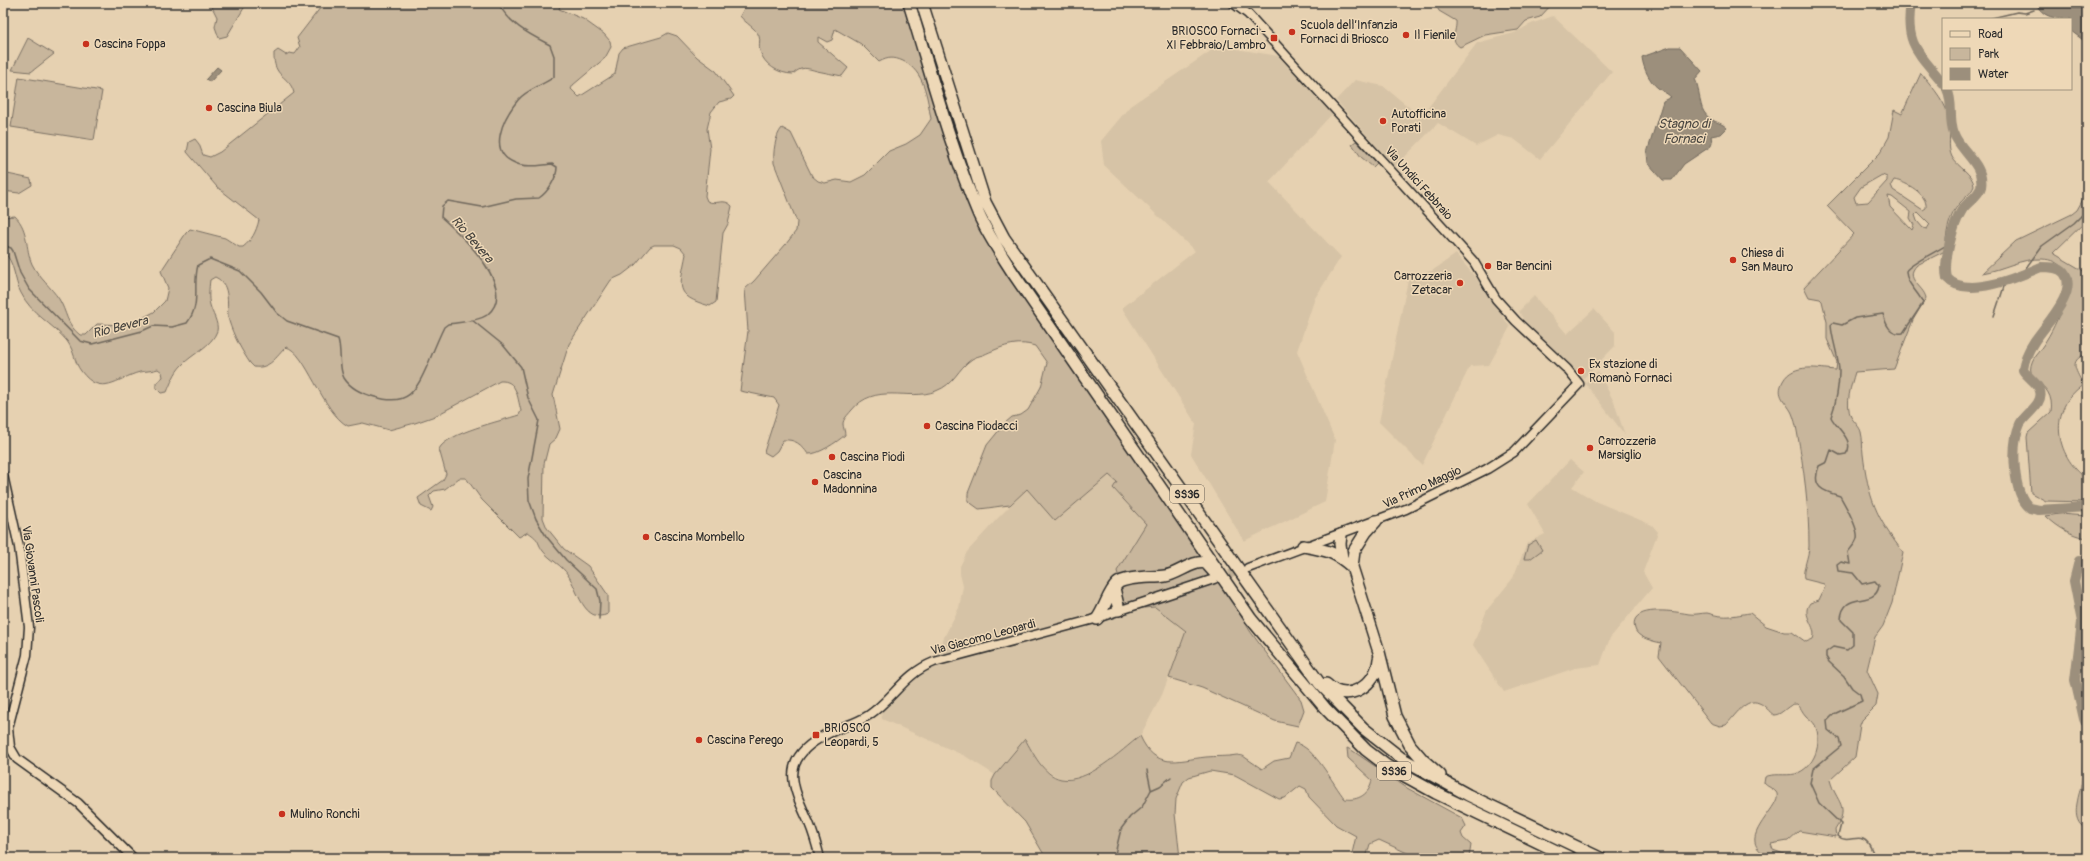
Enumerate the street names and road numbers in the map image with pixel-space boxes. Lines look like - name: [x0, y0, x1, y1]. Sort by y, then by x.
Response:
- street label: Via Undici Febbraio: [1382, 143, 1456, 224]
- street label: Via Primo Maggio: [1381, 463, 1464, 512]
- road number: SS36: [1170, 485, 1204, 503]
- street label: Via Giovanni Pascoli: [18, 525, 47, 623]
- street label: Via Giacomo Leopardi: [929, 616, 1037, 659]
- road number: SS36: [1377, 762, 1411, 780]

